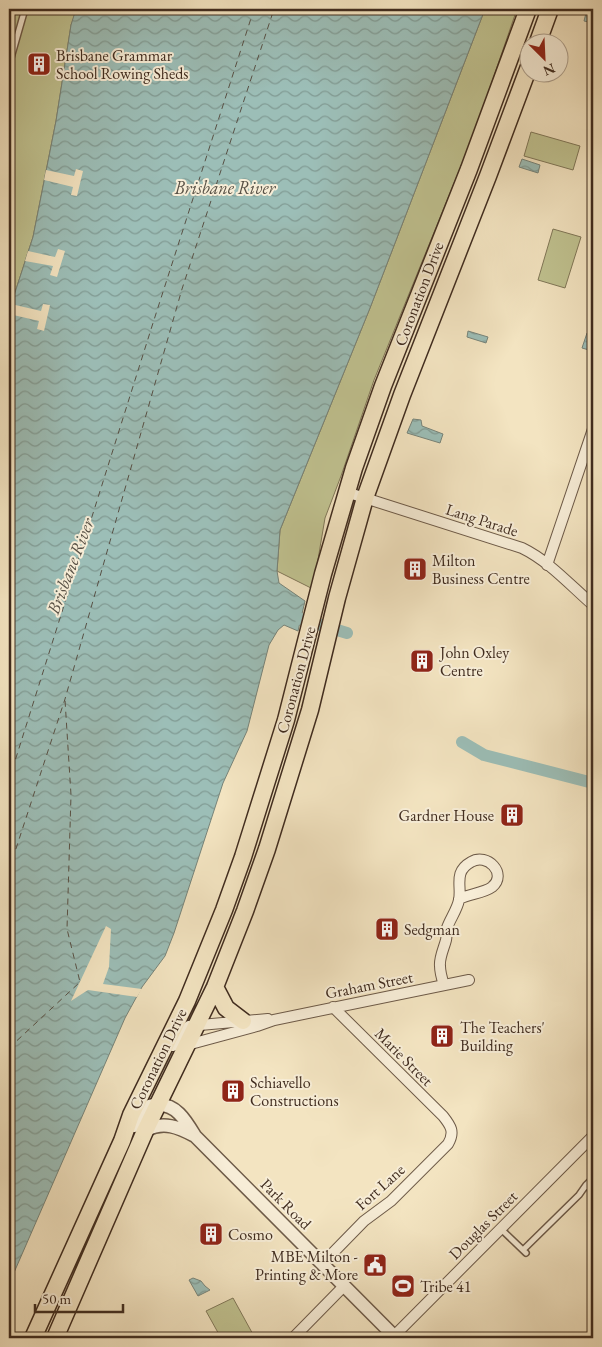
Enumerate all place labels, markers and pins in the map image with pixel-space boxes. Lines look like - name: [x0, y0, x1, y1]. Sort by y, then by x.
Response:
- place label: Brisbane Grammar School Rowing Sheds: [56, 45, 188, 84]
- building icon: Brisbane Grammar School Rowing Sheds: [26, 51, 52, 77]
- place label: Milton Business Centre: [432, 550, 530, 589]
- building icon: Milton Business Centre: [402, 556, 428, 582]
- place label: John Oxley Centre: [438, 642, 510, 681]
- building icon: John Oxley Centre: [409, 648, 435, 674]
- building icon: Gardner House: [499, 802, 525, 828]
- place label: Gardner House: [399, 805, 494, 826]
- building icon: Sedgman: [374, 916, 400, 942]
- place label: Sedgman: [404, 919, 460, 940]
- place label: The Teachers' Building: [460, 1017, 545, 1056]
- building icon: The Teachers' Building: [429, 1023, 455, 1049]
- place label: Schiavello Constructions: [250, 1072, 339, 1111]
- building icon: Schiavello Constructions: [220, 1078, 246, 1104]
- building icon: Cosmo: [198, 1221, 224, 1247]
- place label: Cosmo: [228, 1224, 273, 1245]
- place label: MBE Milton - Printing & More: [255, 1246, 358, 1285]
- public building icon: MBE Milton - Printing & More: [362, 1252, 388, 1278]
- sports icon: Tribe 41: [390, 1273, 416, 1299]
- place label: Tribe 41: [420, 1276, 471, 1297]

